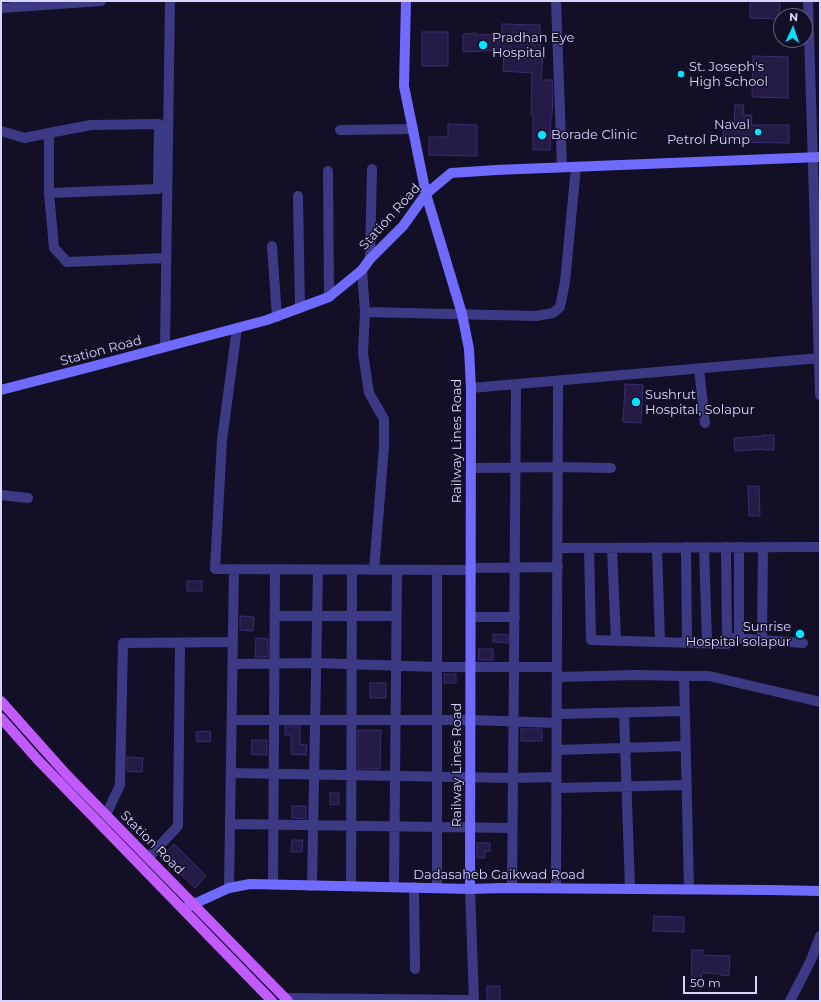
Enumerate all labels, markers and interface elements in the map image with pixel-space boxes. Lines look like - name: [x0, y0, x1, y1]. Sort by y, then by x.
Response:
- north arrow: [773, 8, 813, 48]
- text: N: [789, 10, 798, 24]
- place label: Pradhan Eye Hospital: [492, 30, 574, 61]
- marker: Pradhan Eye Hospital: [477, 39, 489, 51]
- place label: St. Joseph's High School: [689, 59, 768, 90]
- marker: St. Joseph's High School: [676, 69, 686, 79]
- place label: Naval Petrol Pump: [667, 117, 750, 148]
- place label: Borade Clinic: [551, 127, 637, 143]
- marker: Naval Petrol Pump: [753, 127, 763, 137]
- marker: Borade Clinic: [536, 129, 548, 141]
- street label: Station Road: [356, 181, 424, 253]
- street label: Station Road: [59, 333, 143, 369]
- street label: Railway Lines Road: [449, 379, 465, 503]
- place label: Sushrut Hospital, Solapur: [645, 387, 755, 418]
- marker: Sushrut Hospital, Solapur: [630, 396, 642, 408]
- place label: Sunrise Hospital solapur: [686, 619, 791, 650]
- marker: Sunrise Hospital solapur: [794, 628, 806, 640]
- street label: Railway Lines Road: [449, 703, 465, 827]
- street label: Station Road: [117, 808, 187, 878]
- street label: Dadasaheb Gaikwad Road: [413, 867, 585, 883]
- scale bar: [685, 968, 759, 994]
- text: 50 m: [690, 975, 721, 990]

